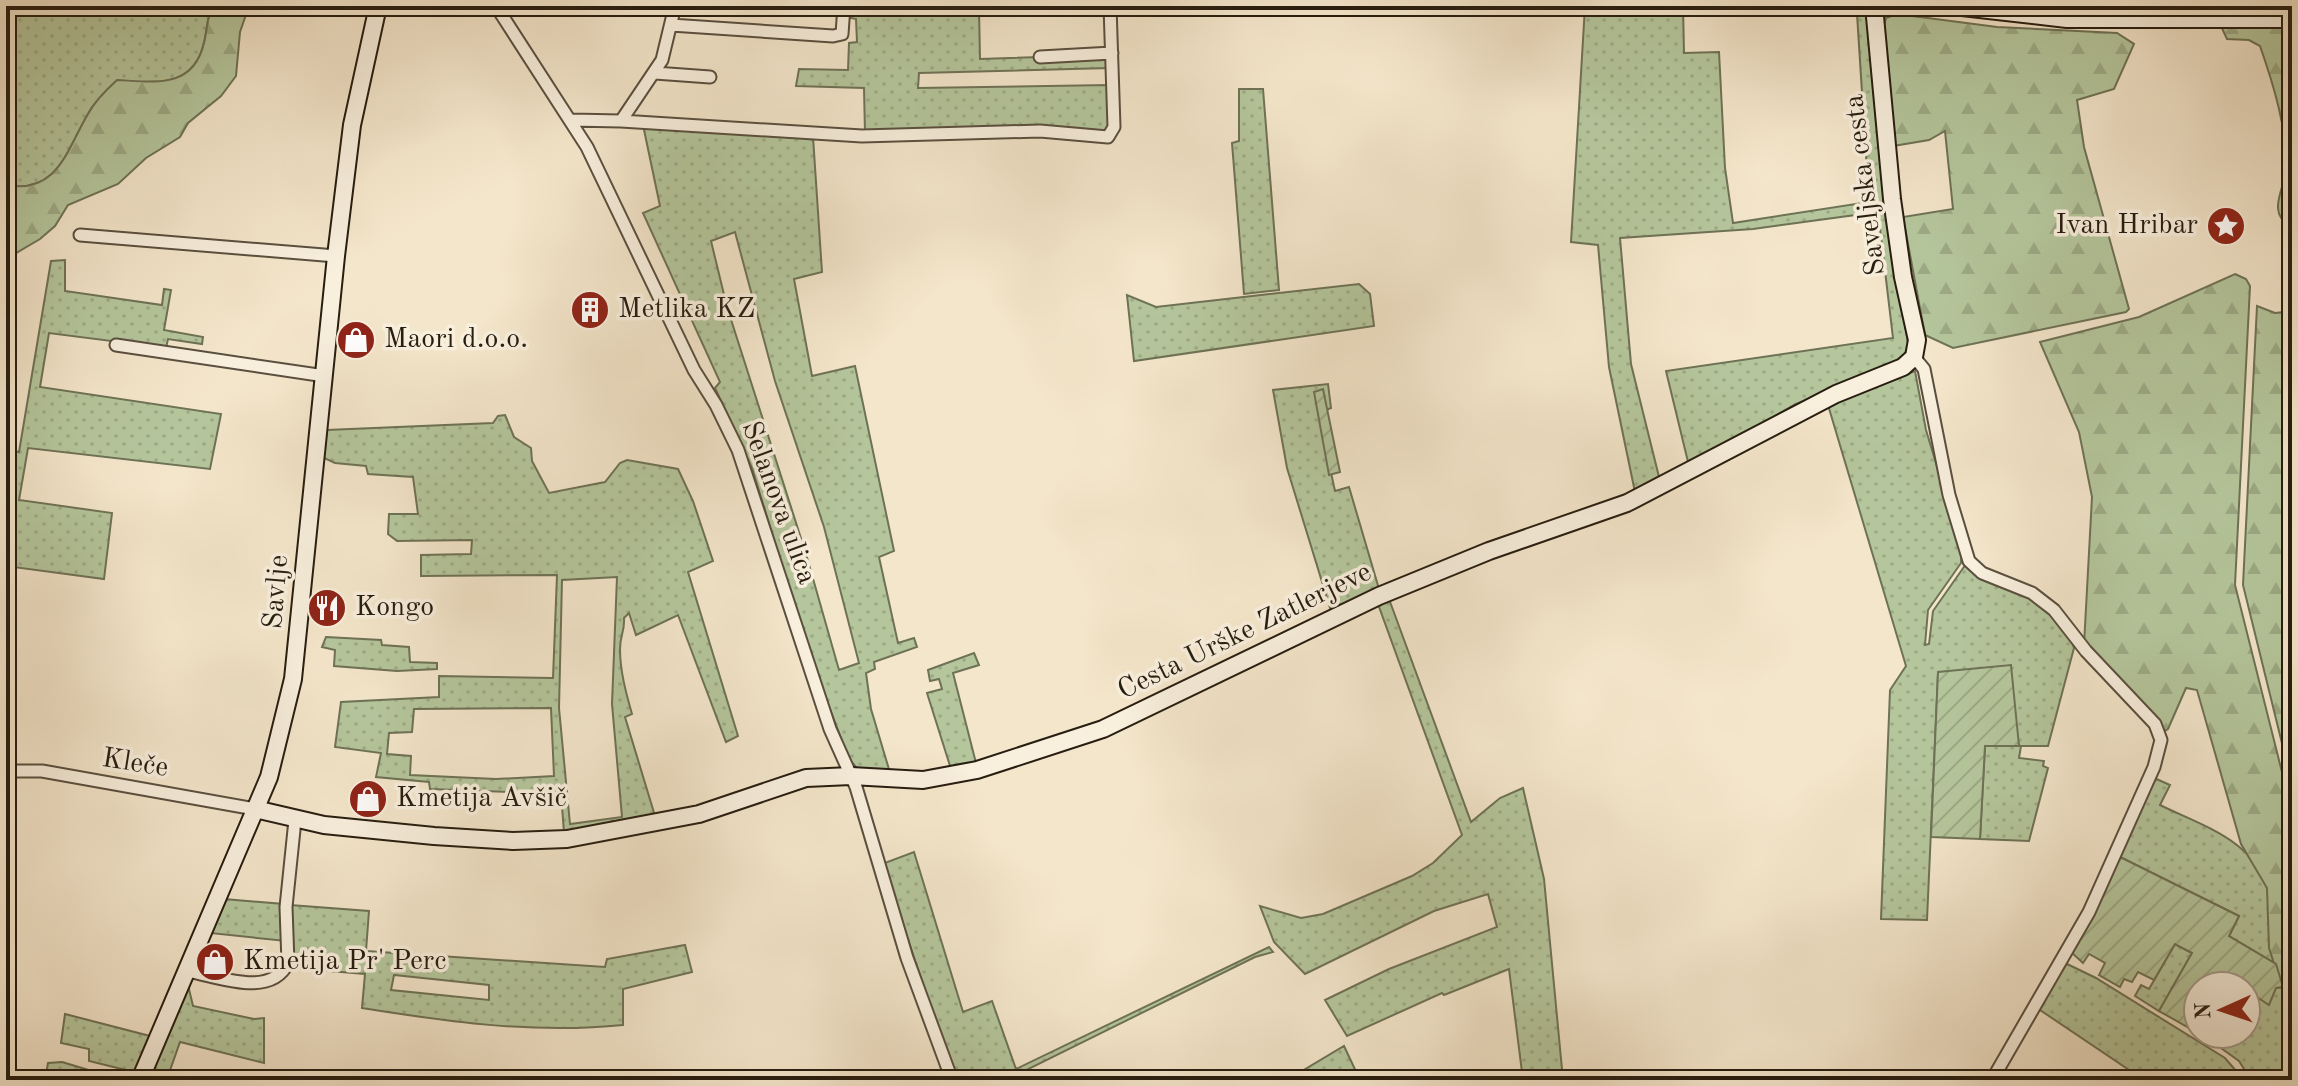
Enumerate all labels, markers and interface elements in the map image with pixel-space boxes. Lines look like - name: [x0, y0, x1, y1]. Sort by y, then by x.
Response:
- street label: Saveljska cesta: [1841, 93, 1891, 277]
- place icon: Ivan Hribar: [2205, 205, 2247, 247]
- place label: Ivan Hribar: [2055, 212, 2198, 240]
- building icon: Metlika KZ: [569, 289, 611, 331]
- place label: Metlika KZ: [618, 296, 755, 324]
- shop icon: Maori d.o.o.: [335, 319, 377, 361]
- place label: Maori d.o.o.: [384, 326, 528, 354]
- street label: Selanova ulica: [736, 418, 820, 588]
- street label: Savlje: [260, 554, 294, 630]
- street label: Cesta Urške Zatlerjeve: [1114, 558, 1376, 706]
- restaurant icon: Kongo: [306, 587, 348, 629]
- place label: Kongo: [355, 594, 434, 622]
- street label: Kleče: [100, 745, 170, 783]
- shop icon: Kmetija Avšič: [347, 778, 389, 820]
- place label: Kmetija Avšič: [396, 785, 567, 813]
- shop icon: Kmetija Pr' Perc: [194, 941, 236, 983]
- place label: Kmetija Pr' Perc: [243, 948, 447, 976]
- north arrow: [2182, 970, 2262, 1050]
- text: N: [2193, 1002, 2215, 1020]

